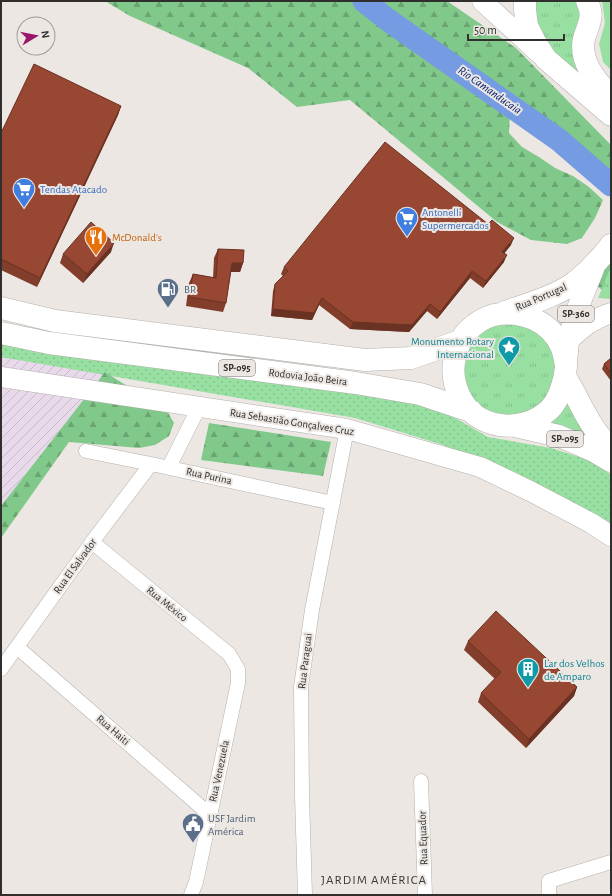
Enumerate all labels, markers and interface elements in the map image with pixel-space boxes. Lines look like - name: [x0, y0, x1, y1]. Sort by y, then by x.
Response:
- north arrow: [16, 16, 56, 56]
- scale bar: [468, 16, 564, 42]
- text: 50 m: [474, 24, 497, 36]
- text: N: [39, 30, 51, 39]
- water label: Rio Camanducaia: [456, 64, 524, 116]
- supermarket icon: Tendas Atacado: [11, 176, 37, 209]
- place label: Tendas Atacado: [40, 184, 107, 195]
- supermarket icon: Antonelli Supermercados: [394, 205, 420, 238]
- place label: Antonelli Supermercados: [422, 207, 489, 231]
- restaurant icon: McDonald's: [83, 224, 109, 257]
- place label: McDonald's: [112, 232, 162, 243]
- fuel station icon: BR: [155, 276, 181, 309]
- street label: Rua Portugal: [514, 281, 568, 313]
- place label: BR: [184, 284, 196, 295]
- road number: SP-360: [558, 306, 594, 322]
- place icon: Monumento Rotary Internacional: [496, 334, 522, 367]
- place label: Monumento Rotary Internacional: [411, 336, 494, 360]
- road number: SP-095: [219, 360, 255, 376]
- street label: Rodovia João Beira: [268, 367, 348, 387]
- street label: Rua Sebastião Gonçalves Cruz: [229, 407, 355, 437]
- road number: SP-095: [547, 431, 583, 447]
- street label: Rua Purina: [185, 466, 233, 486]
- street label: Rua El Salvador: [51, 536, 99, 596]
- street label: Rua México: [144, 584, 190, 624]
- street label: Rua Paraguai: [296, 633, 314, 689]
- building icon: Lar dos Velhos de Amparo: [515, 656, 541, 689]
- place label: Lar dos Velhos de Amparo: [544, 658, 605, 682]
- street label: Rua Haiti: [94, 713, 132, 747]
- street label: Rua Venezuela: [207, 739, 231, 803]
- street label: Rua Equador: [417, 810, 429, 865]
- public building icon: USF Jardim América: [180, 811, 206, 844]
- place label: USF Jardim América: [208, 813, 256, 837]
- district label: JARDIM AMÉRICA: [321, 873, 427, 887]

